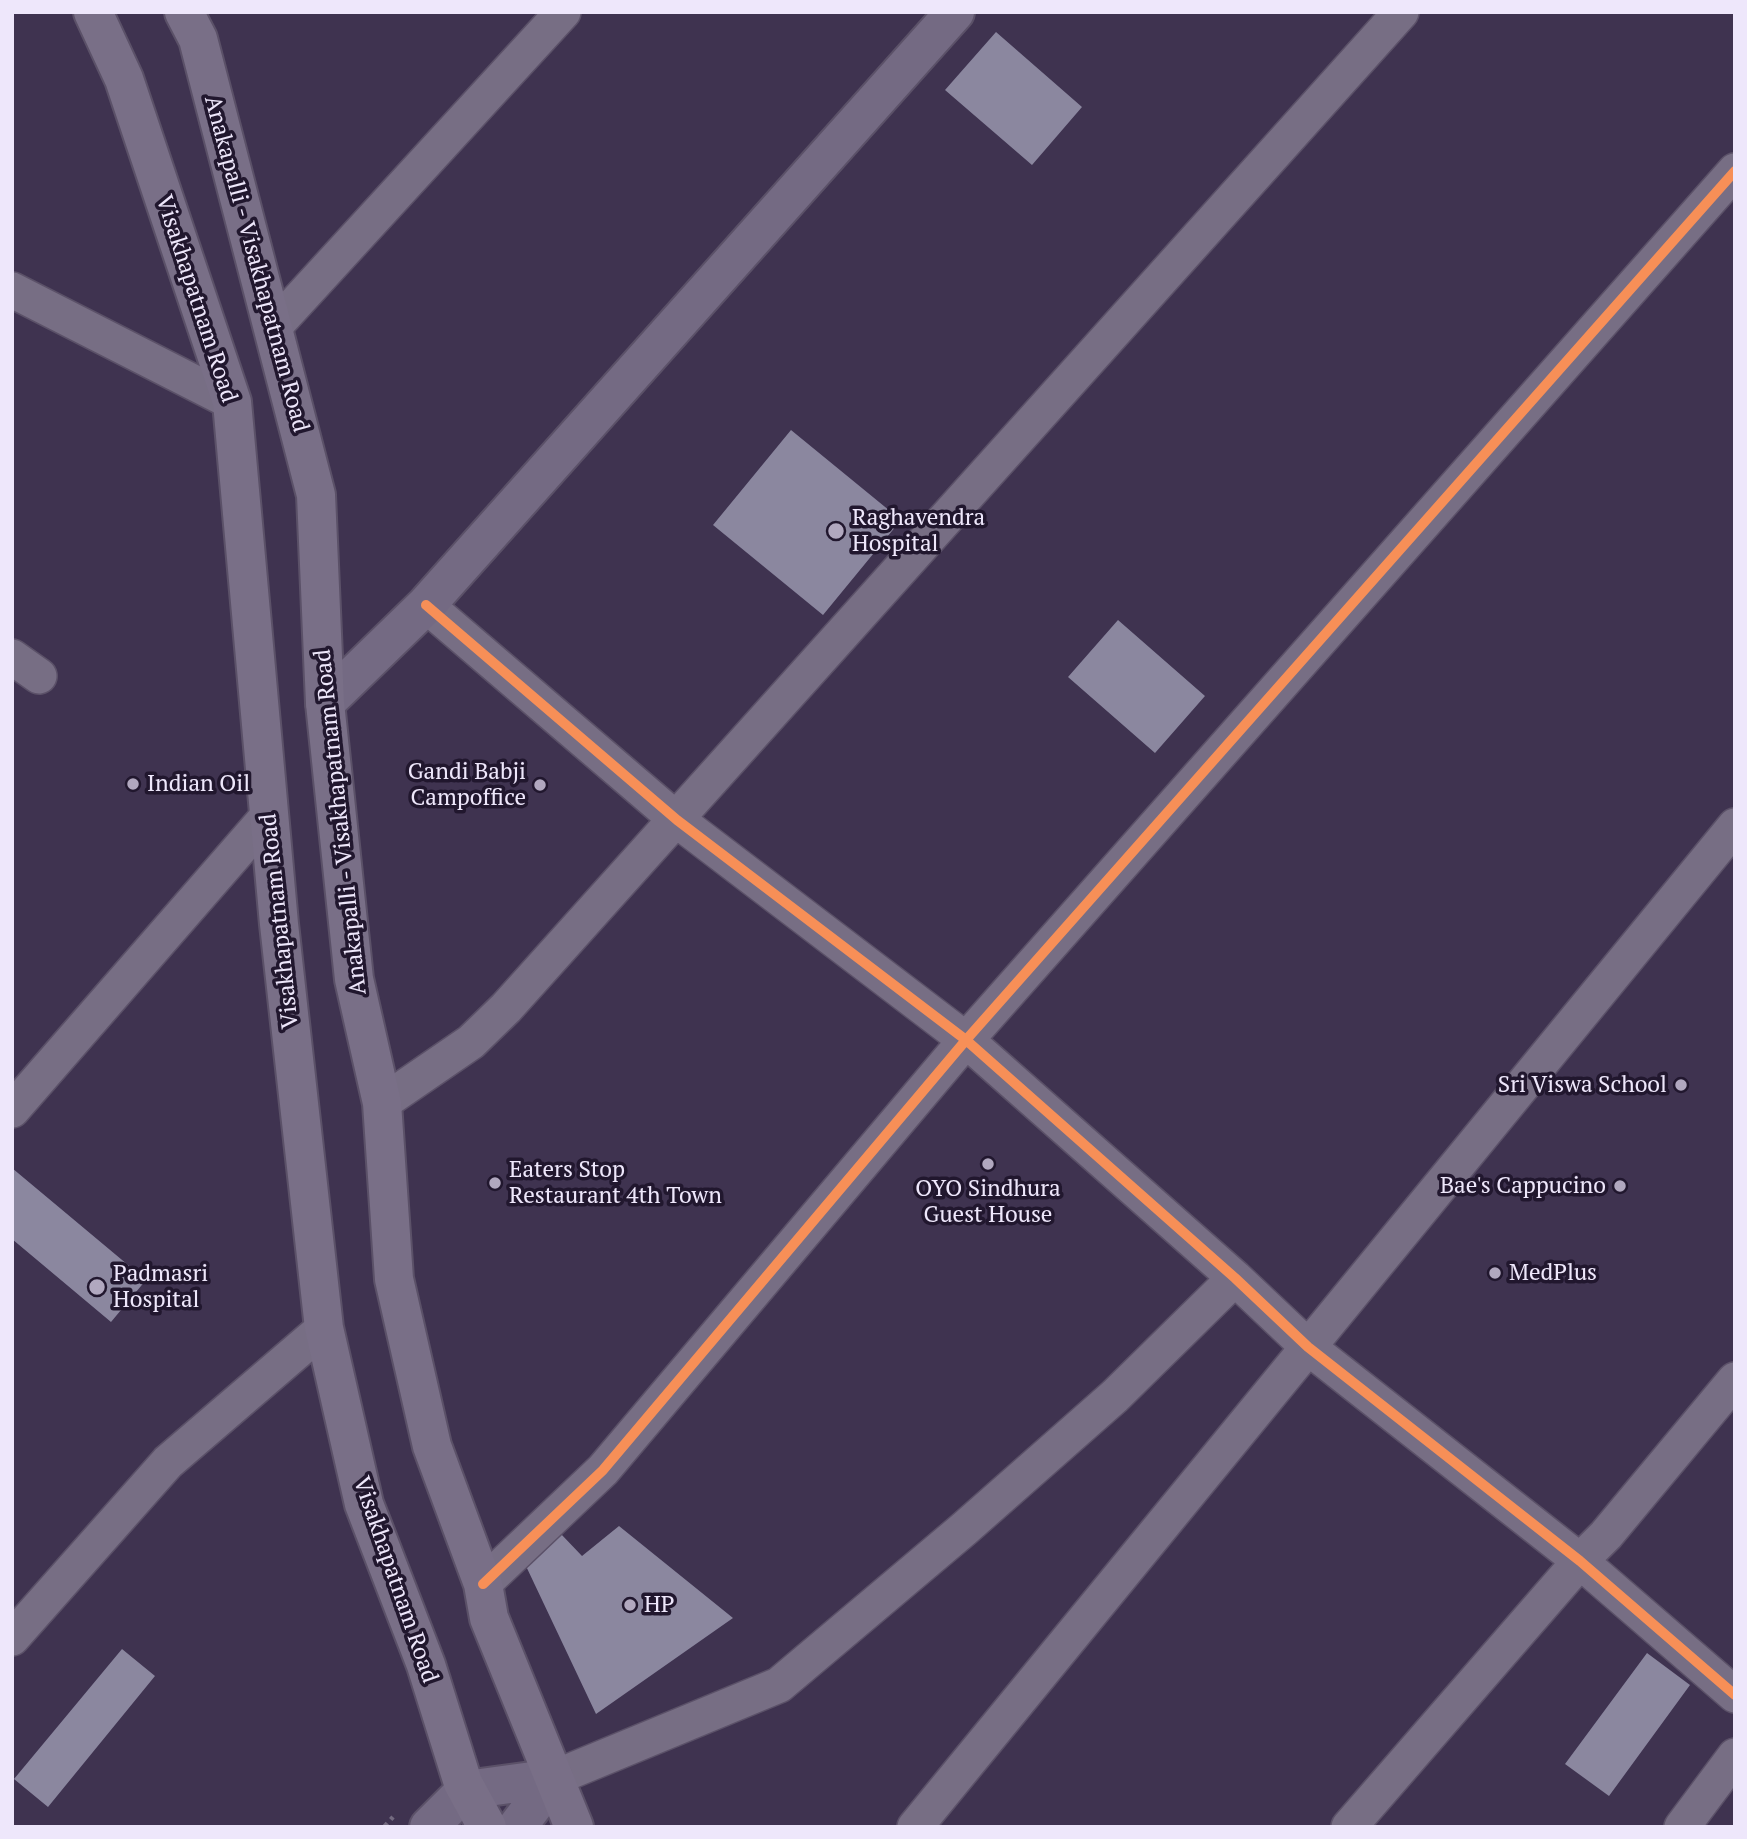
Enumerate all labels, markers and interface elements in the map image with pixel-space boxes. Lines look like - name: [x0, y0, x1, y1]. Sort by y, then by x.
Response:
- street label: Anakapalli - Visakhapatnam Road: [198, 93, 314, 435]
- street label: Visakhapatnam Road: [149, 192, 243, 406]
- place label: Raghavendra Hospital: [852, 504, 985, 558]
- marker: Raghavendra Hospital: [826, 521, 846, 541]
- street label: Anakapalli - Visakhapatnam Road: [309, 648, 373, 996]
- place label: Gandi Babji Campoffice: [408, 758, 526, 812]
- place label: Indian Oil: [147, 770, 250, 798]
- marker: Indian Oil: [125, 776, 141, 792]
- marker: Gandi Babji Campoffice: [532, 777, 548, 793]
- street label: Visakhapatnam Road: [255, 812, 305, 1030]
- place label: Sri Viswa School: [1498, 1071, 1667, 1099]
- marker: Sri Viswa School: [1673, 1077, 1689, 1093]
- place label: Eaters Stop Restaurant 4th Town: [509, 1156, 722, 1210]
- marker: OYO Sindhura Guest House: [980, 1156, 996, 1172]
- place label: Bae's Cappucino: [1440, 1172, 1606, 1200]
- marker: Eaters Stop Restaurant 4th Town: [487, 1175, 503, 1191]
- place label: OYO Sindhura Guest House: [915, 1175, 1061, 1229]
- marker: Bae's Cappucino: [1612, 1178, 1628, 1194]
- place label: MedPlus: [1509, 1259, 1597, 1287]
- place label: Padmasri Hospital: [113, 1260, 208, 1314]
- marker: MedPlus: [1487, 1265, 1503, 1281]
- marker: Padmasri Hospital: [87, 1277, 107, 1297]
- street label: Visakhapatnam Road: [347, 1473, 443, 1687]
- place label: HP: [644, 1591, 674, 1619]
- marker: HP: [622, 1597, 638, 1613]

